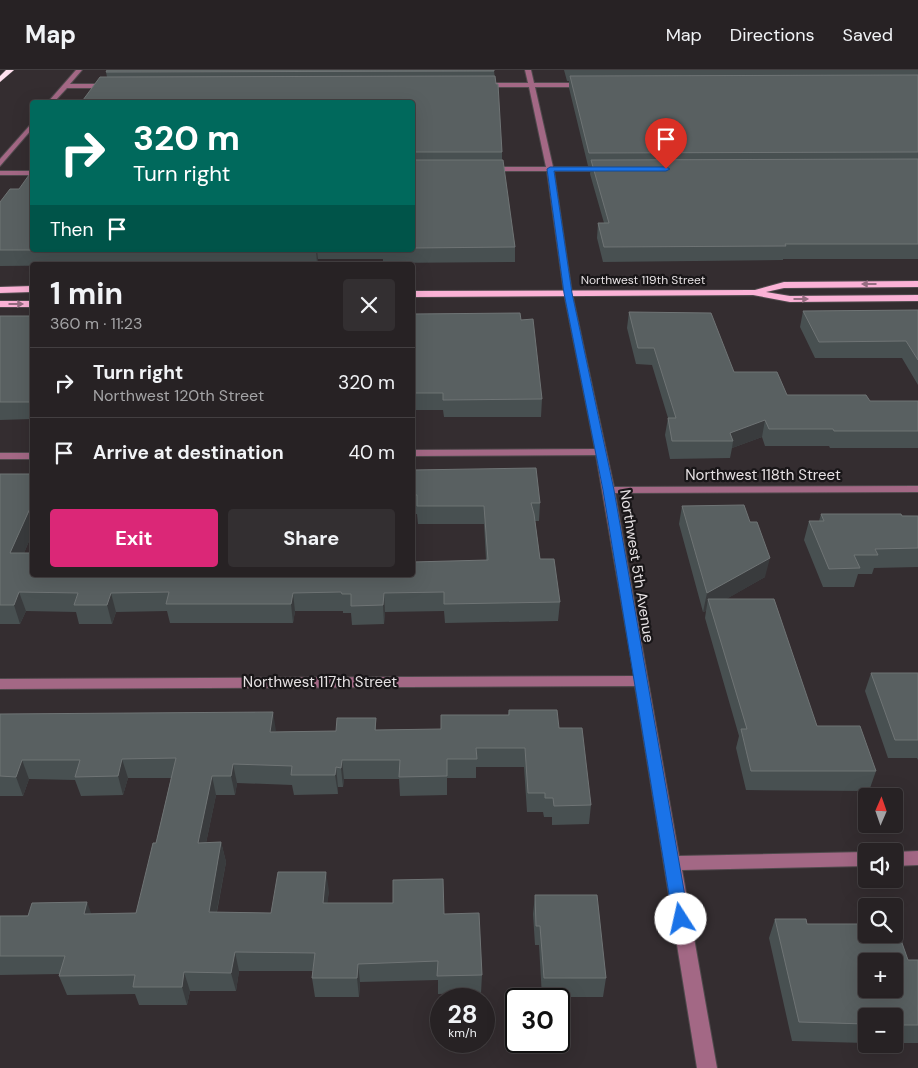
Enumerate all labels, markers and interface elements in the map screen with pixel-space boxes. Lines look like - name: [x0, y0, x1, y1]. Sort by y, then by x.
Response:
- text: Map: [25, 19, 76, 50]
- text: Map: [666, 23, 702, 47]
- text: Directions: [730, 23, 815, 47]
- text: Saved: [843, 23, 893, 47]
- text: 320 m: [133, 115, 240, 161]
- pin: [645, 118, 687, 169]
- icon: right: [50, 120, 115, 185]
- icon: arrive: [652, 125, 680, 153]
- text: Turn right: [133, 159, 230, 188]
- icon: arrive: [103, 215, 131, 243]
- text: Then: [50, 217, 93, 242]
- street label: Northwest 119th Street: [581, 272, 706, 288]
- text: 1 min: [50, 274, 123, 313]
- button: close: [343, 279, 395, 331]
- one-way arrow: [861, 280, 877, 288]
- one-way arrow: [793, 295, 809, 303]
- one-way arrow: [9, 300, 25, 308]
- text: 360 m · 11:23: [50, 313, 143, 334]
- text: Turn right: [93, 360, 183, 385]
- icon: right: [50, 369, 78, 397]
- text: 320 m: [338, 370, 395, 395]
- text: Northwest 120th Street: [93, 385, 264, 406]
- icon: arrive: [50, 439, 78, 467]
- text: Arrive at destination: [93, 440, 284, 465]
- text: 40 m: [348, 440, 395, 465]
- street label: Northwest 118th Street: [685, 465, 841, 485]
- street label: Northwest 5th Avenue: [615, 488, 659, 644]
- button: Exit: [50, 509, 218, 567]
- button: Share: [228, 509, 395, 567]
- street label: Northwest 117th Street: [243, 672, 397, 692]
- north arrow: [858, 788, 902, 832]
- map controls: [858, 788, 903, 1053]
- button: sound: [858, 843, 903, 888]
- position arrow: [654, 892, 706, 944]
- button: search: [858, 898, 903, 943]
- button: +: [858, 953, 903, 998]
- speed limit sign: 30: [505, 988, 570, 1053]
- text: 28: [447, 998, 478, 1031]
- button: −: [858, 1008, 903, 1053]
- text: km/h: [448, 1025, 477, 1041]

